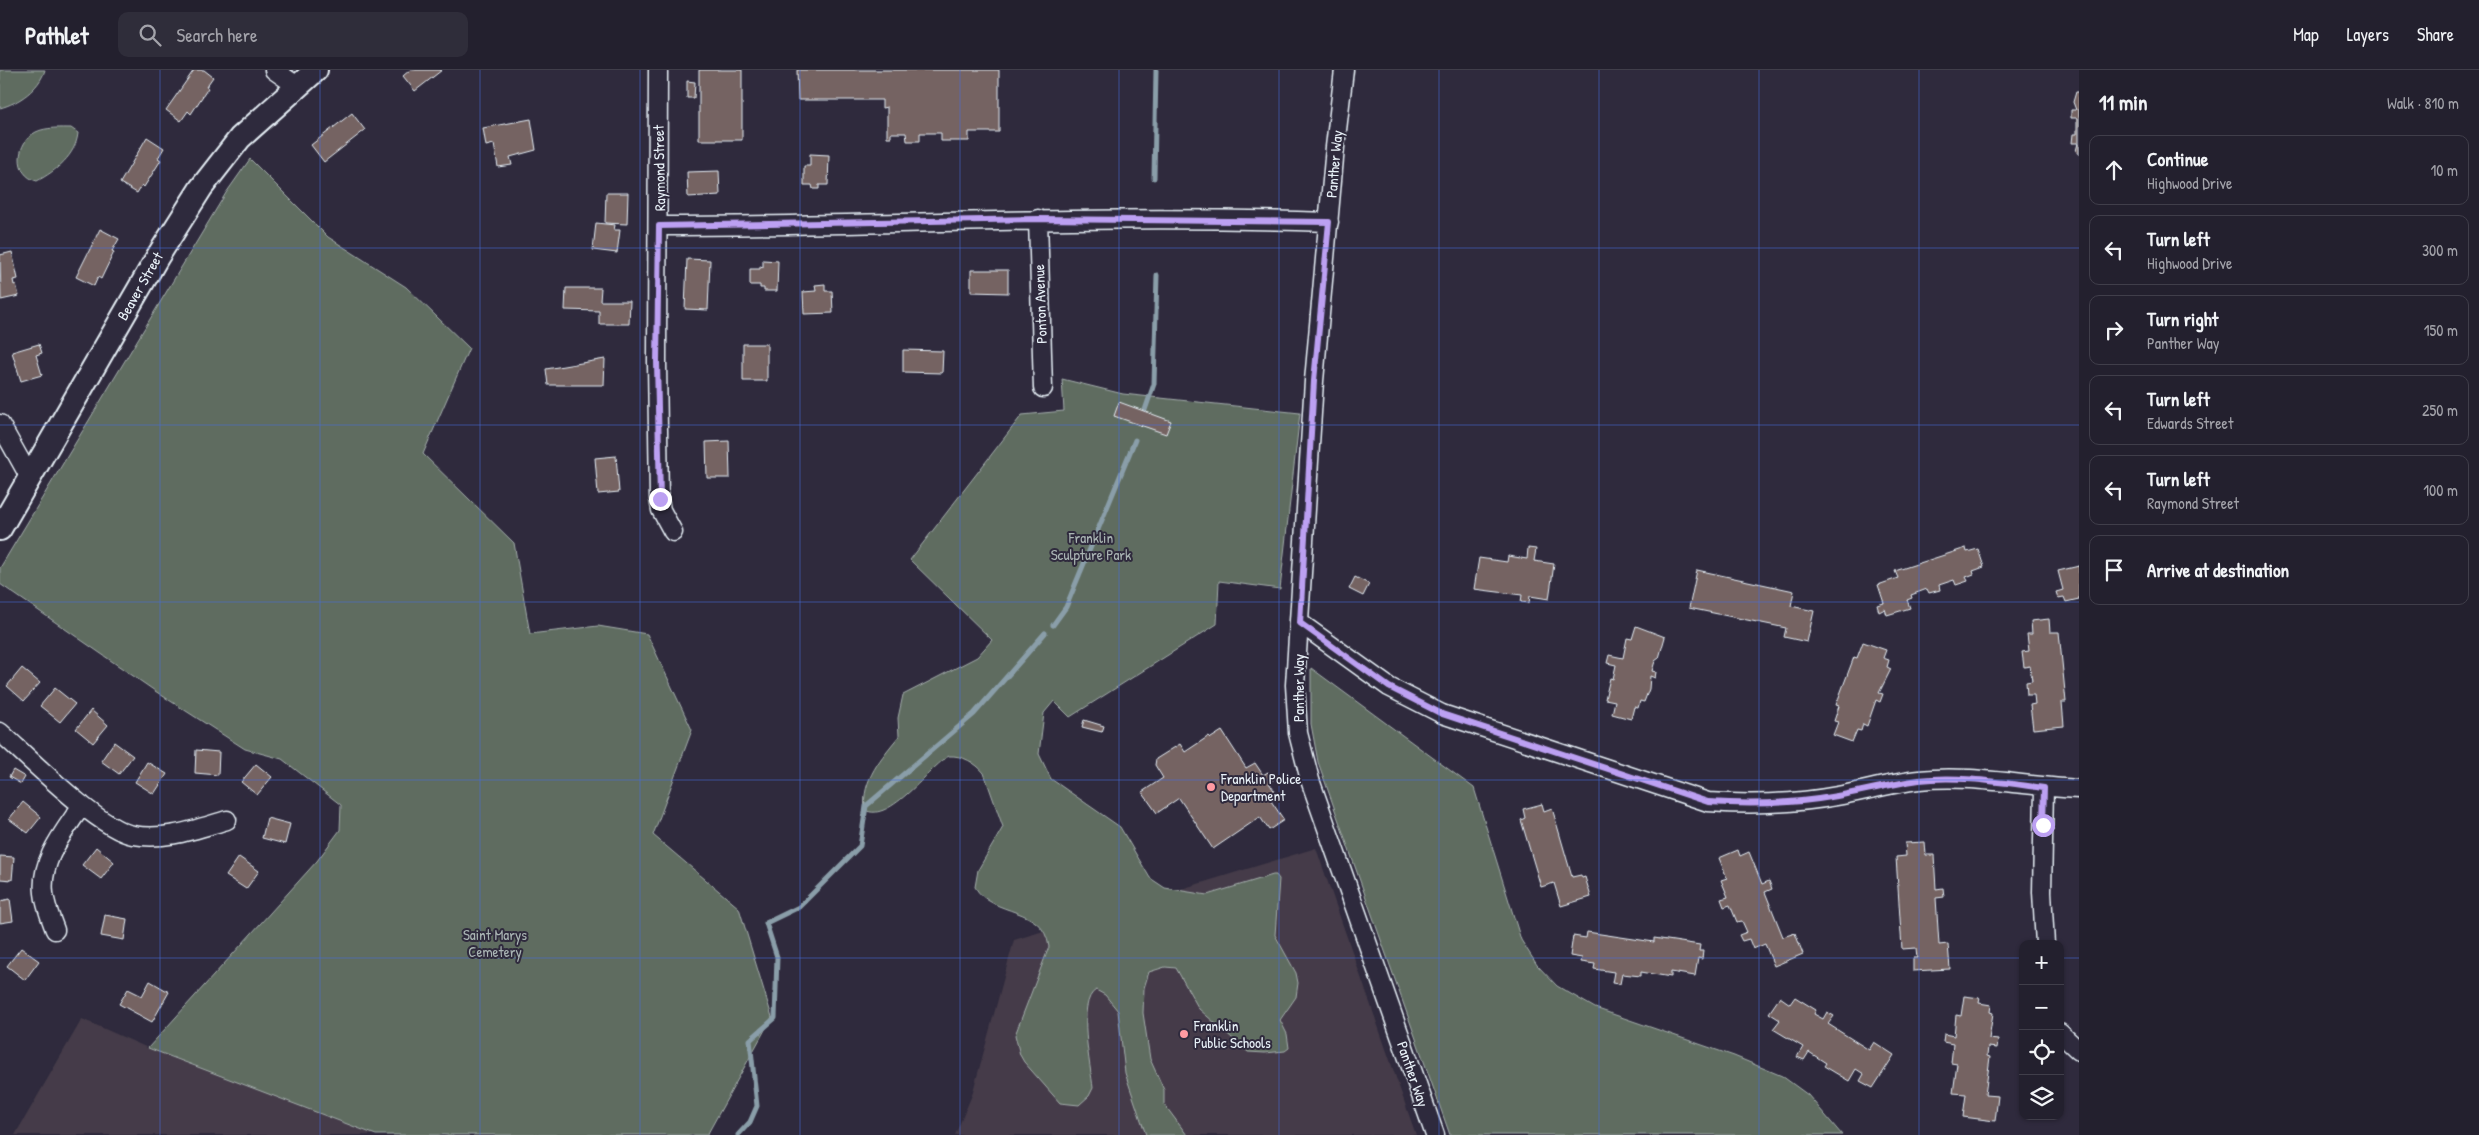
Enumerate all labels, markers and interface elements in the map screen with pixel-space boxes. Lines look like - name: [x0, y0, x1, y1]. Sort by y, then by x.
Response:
- search box: [118, 12, 468, 57]
- text: Pathlet: [25, 19, 88, 51]
- icon: search: [136, 21, 164, 49]
- text: Search here: [176, 22, 258, 48]
- text: Map: [2293, 22, 2319, 47]
- text: Layers: [2347, 22, 2389, 47]
- text: Share: [2417, 22, 2454, 47]
- text: 11 min: [2099, 88, 2148, 117]
- text: Walk · 810 m: [2387, 92, 2459, 114]
- street label: Raymond Street: [648, 124, 670, 211]
- street label: Panther Way: [1321, 129, 1347, 199]
- text: Continue: [2147, 146, 2208, 172]
- icon: ahead: [2100, 156, 2128, 184]
- text: 10 m: [2430, 159, 2458, 181]
- text: Highwood Drive: [2147, 172, 2232, 194]
- text: Turn left: [2147, 226, 2210, 252]
- icon: left: [2100, 236, 2128, 264]
- text: 300 m: [2422, 239, 2458, 261]
- street label: Beaver Street: [112, 247, 168, 324]
- text: Highwood Drive: [2147, 252, 2232, 274]
- street label: Ponton Avenue: [1028, 264, 1052, 344]
- text: Turn right: [2147, 306, 2218, 332]
- icon: right: [2100, 316, 2128, 344]
- text: 150 m: [2424, 319, 2458, 341]
- text: Panther Way: [2147, 332, 2220, 354]
- text: Turn left: [2147, 386, 2210, 412]
- icon: left: [2100, 396, 2128, 424]
- text: 250 m: [2422, 399, 2458, 421]
- text: Edwards Street: [2147, 412, 2233, 434]
- text: Turn left: [2147, 466, 2210, 492]
- icon: left: [2100, 476, 2128, 504]
- text: 100 m: [2423, 479, 2458, 501]
- route end: [649, 488, 672, 511]
- text: Raymond Street: [2147, 492, 2239, 514]
- park label: Franklin Sculpture Park: [1051, 527, 1131, 565]
- icon: arrive: [2100, 556, 2128, 584]
- text: Arrive at destination: [2147, 557, 2289, 583]
- street label: Panther Way: [1288, 654, 1309, 722]
- place label: Franklin Police Department: [1220, 768, 1301, 806]
- marker: Franklin Police Department: [1205, 781, 1217, 793]
- route start: [2032, 814, 2055, 837]
- park label: Saint Marys Cemetery: [463, 924, 527, 962]
- map controls: [2019, 940, 2064, 1120]
- button: +: [2019, 940, 2064, 985]
- button: −: [2019, 985, 2064, 1030]
- place label: Franklin Public Schools: [1193, 1015, 1271, 1053]
- marker: Franklin Public Schools: [1178, 1028, 1190, 1040]
- button: locate: [2019, 1030, 2064, 1075]
- street label: Panther Way: [1392, 1038, 1434, 1110]
- button: layers: [2019, 1075, 2064, 1120]

